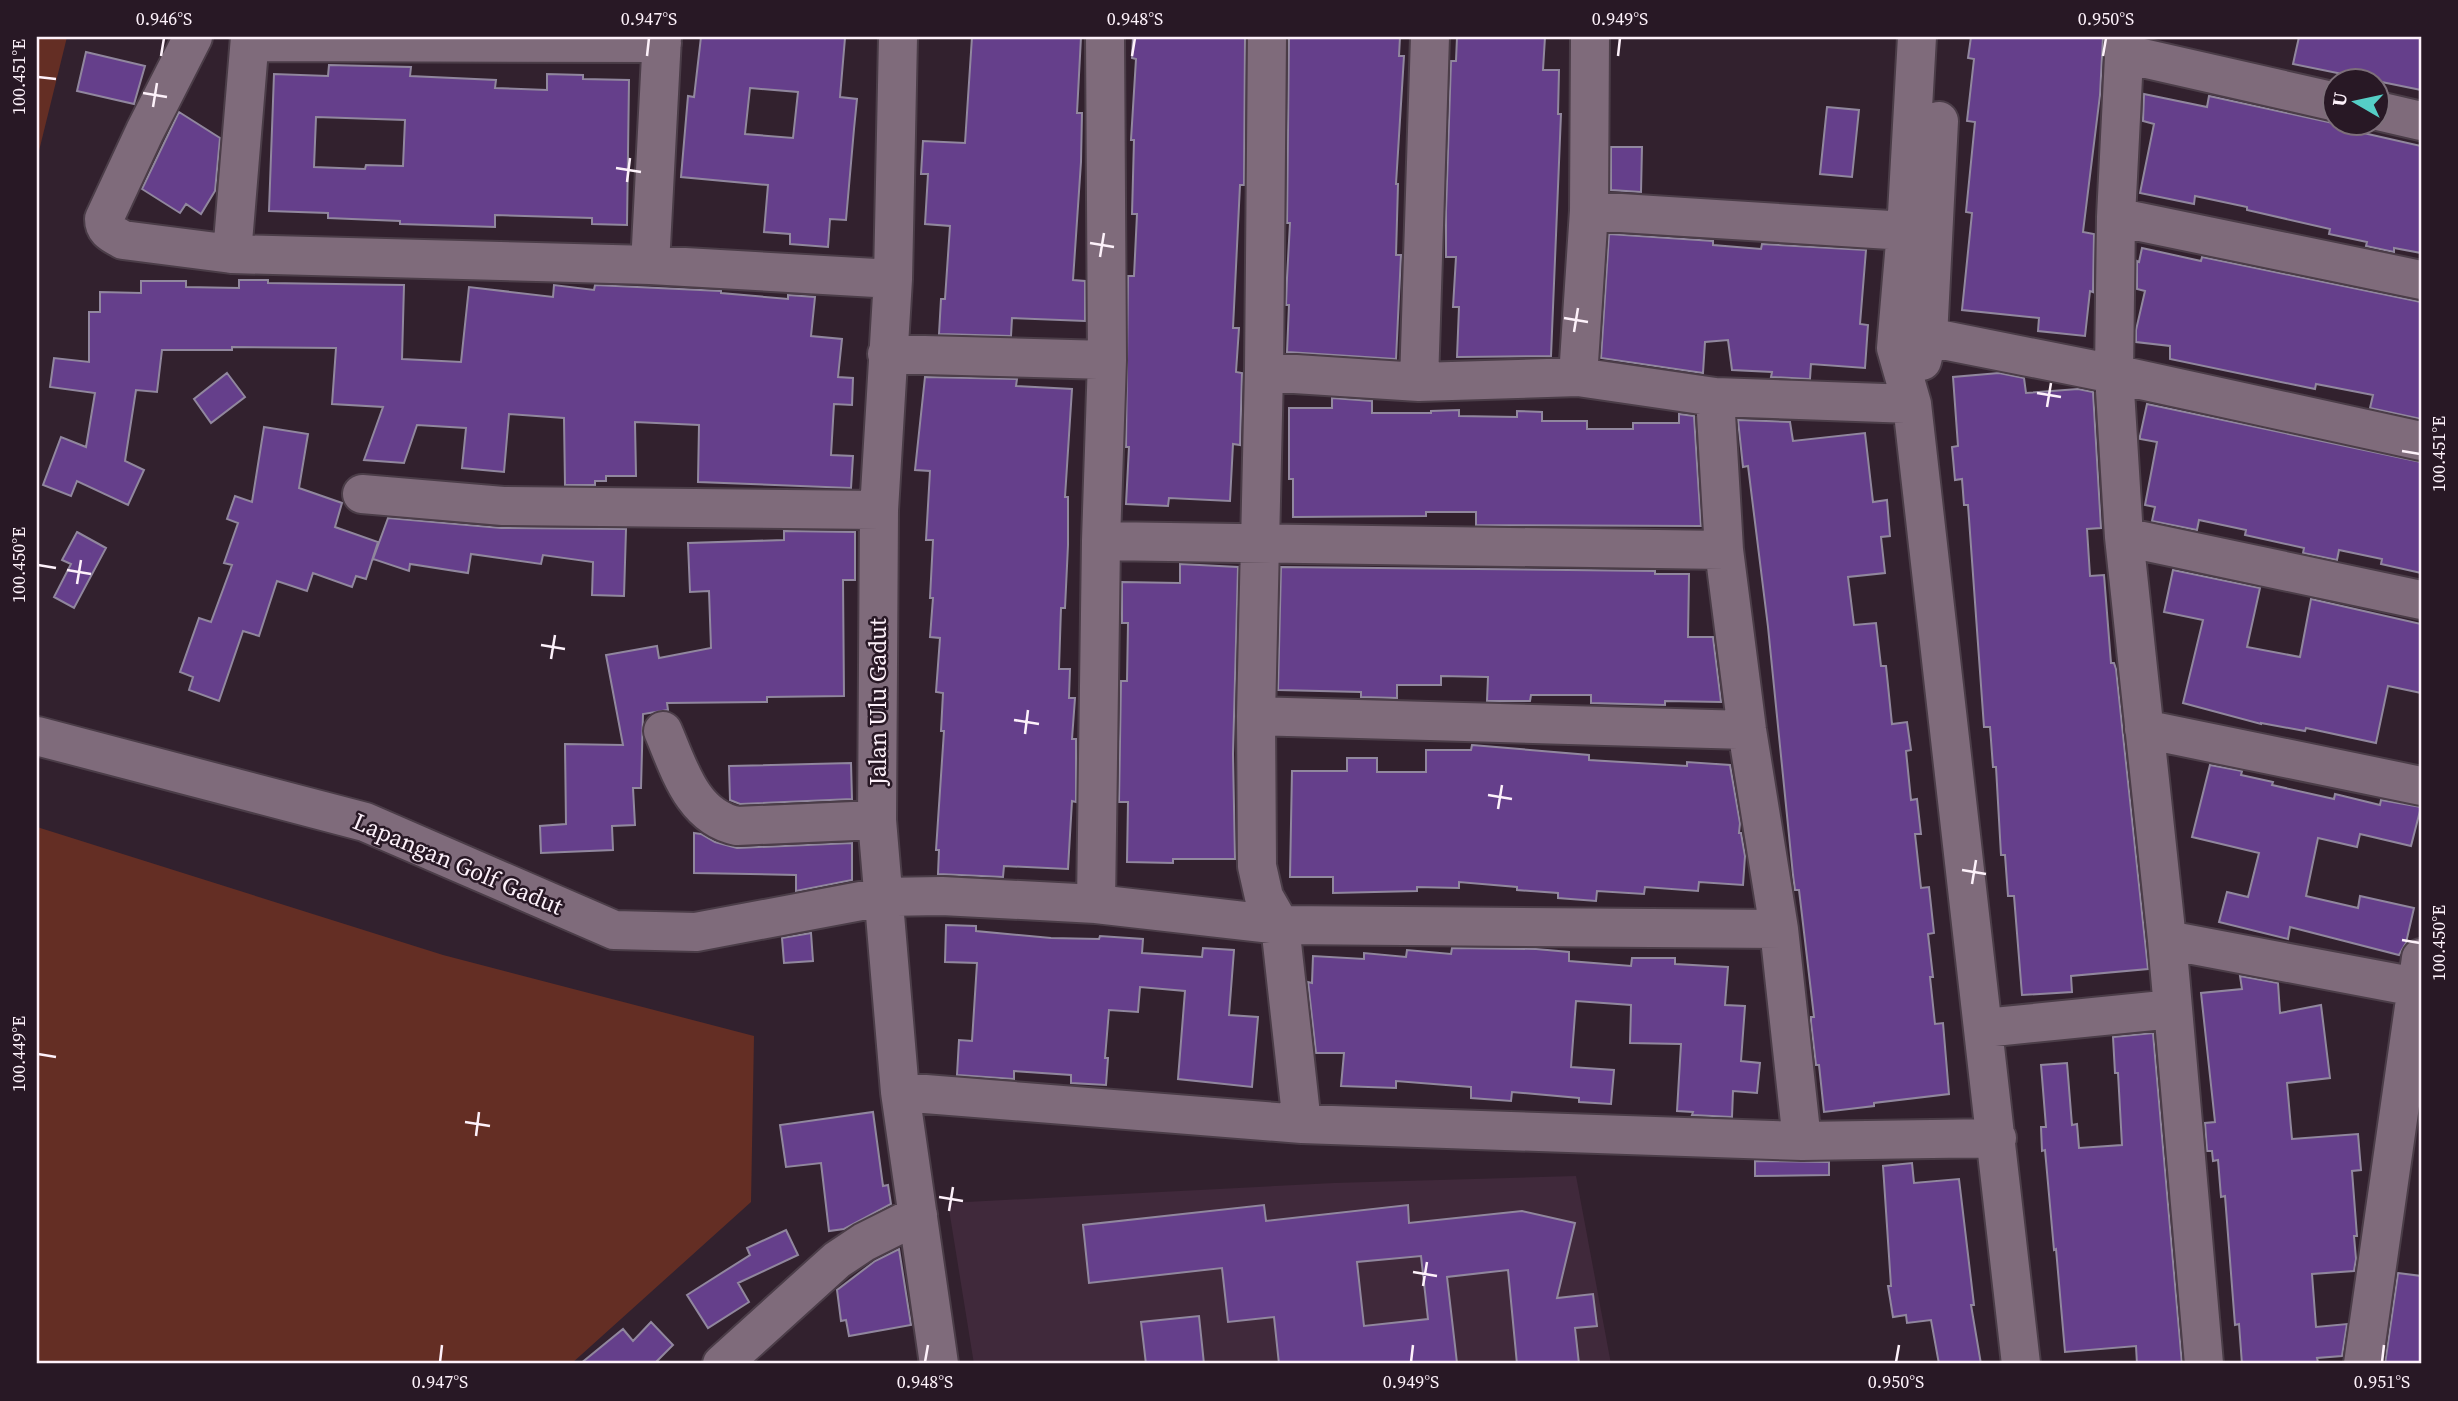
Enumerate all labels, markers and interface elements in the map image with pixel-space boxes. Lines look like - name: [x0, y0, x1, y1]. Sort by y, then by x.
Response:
- text: 0.946°S: [136, 6, 192, 31]
- text: 0.947°S: [621, 6, 677, 31]
- text: 0.948°S: [1107, 6, 1163, 31]
- text: 0.949°S: [1592, 6, 1648, 31]
- text: 0.950°S: [2078, 6, 2134, 31]
- text: 100.451°E: [6, 39, 31, 115]
- north arrow: [2322, 66, 2392, 136]
- text: U: [2325, 90, 2353, 108]
- text: 100.451°E: [2426, 416, 2451, 492]
- text: 100.450°E: [6, 527, 31, 603]
- street label: Jalan Ulu Gadut: [861, 618, 894, 787]
- street label: Lapangan Golf Gadut: [348, 804, 568, 923]
- text: 100.450°E: [2426, 905, 2451, 981]
- text: 100.449°E: [6, 1016, 31, 1092]
- text: 0.947°S: [412, 1369, 468, 1394]
- text: 0.948°S: [897, 1369, 953, 1394]
- text: 0.949°S: [1383, 1369, 1439, 1394]
- text: 0.950°S: [1868, 1369, 1924, 1394]
- text: 0.951°S: [2354, 1369, 2410, 1394]

